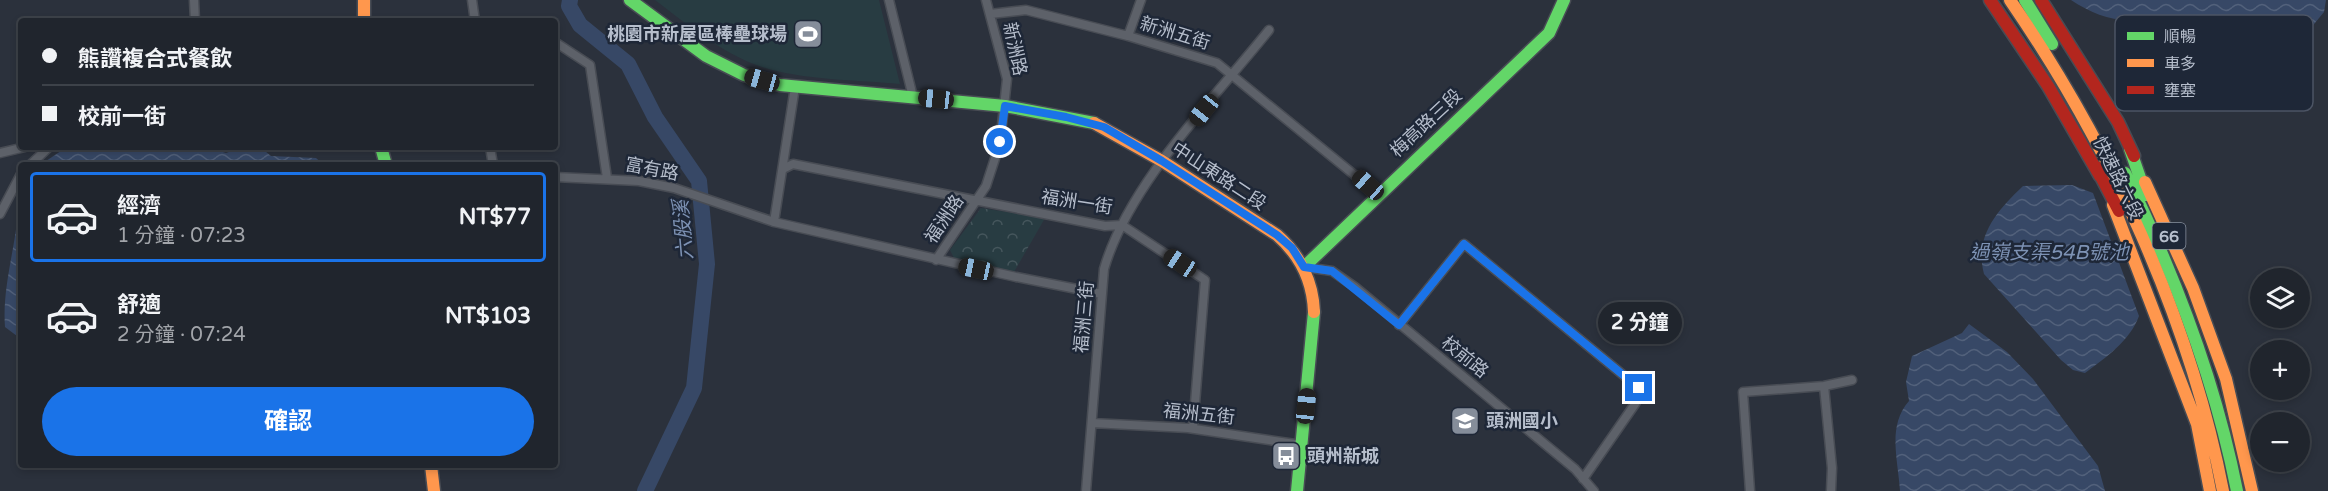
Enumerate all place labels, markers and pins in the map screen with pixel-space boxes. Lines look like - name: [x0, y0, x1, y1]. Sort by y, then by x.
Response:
- sports icon: 桃園市新屋區棒壘球場: [792, 18, 824, 50]
- place label: 桃園市新屋區棒壘球場: [607, 23, 787, 45]
- school or university icon: 頭洲國小: [1449, 405, 1481, 437]
- place label: 頭洲國小: [1486, 410, 1558, 432]
- bus stop icon: 頭州新城: [1270, 440, 1302, 472]
- place label: 頭州新城: [1307, 445, 1379, 467]

